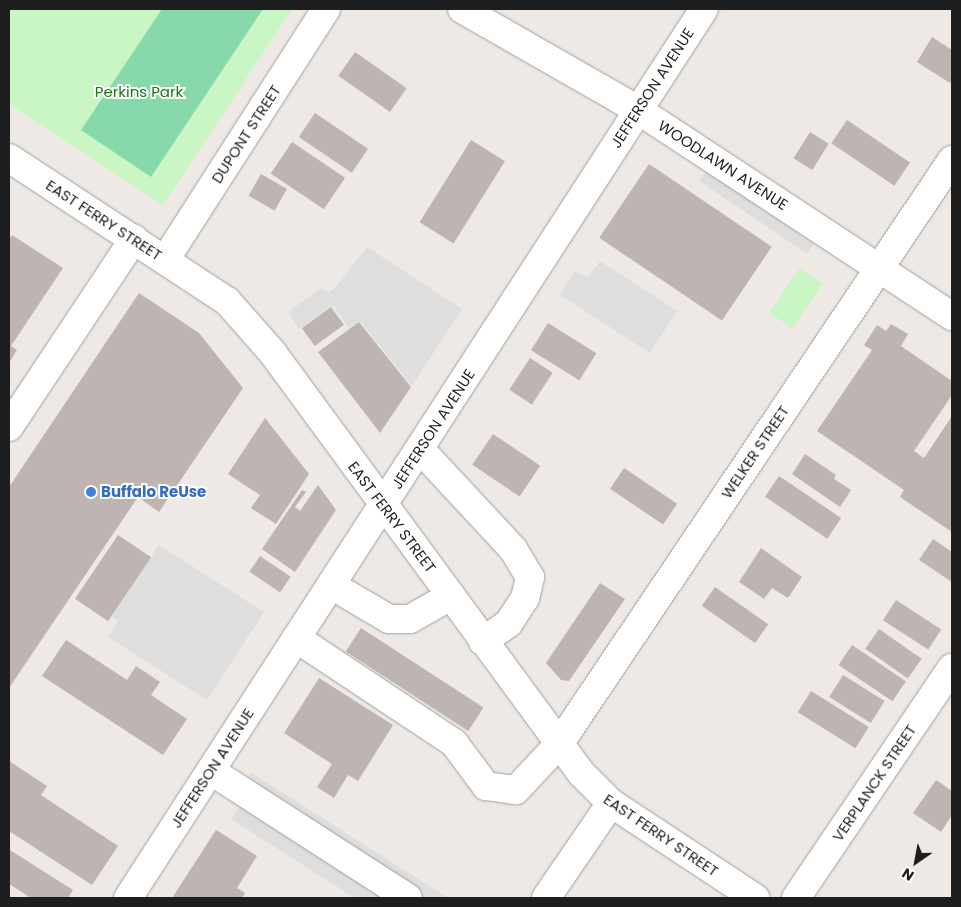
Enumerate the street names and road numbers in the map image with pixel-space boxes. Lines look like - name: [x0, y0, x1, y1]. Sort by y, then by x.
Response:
- street label: JEFFERSON AVENUE: [607, 25, 697, 151]
- street label: DUPONT STREET: [208, 82, 284, 186]
- street label: WOODLAWN AVENUE: [655, 116, 791, 214]
- street label: EAST FERRY STREET: [43, 176, 165, 264]
- street label: JEFFERSON AVENUE: [388, 366, 478, 492]
- street label: WELKER STREET: [717, 402, 793, 502]
- street label: EAST FERRY STREET: [344, 458, 440, 576]
- street label: JEFFERSON AVENUE: [167, 705, 257, 831]
- street label: VERPLANCK STREET: [828, 721, 920, 845]
- street label: EAST FERRY STREET: [600, 790, 722, 880]

